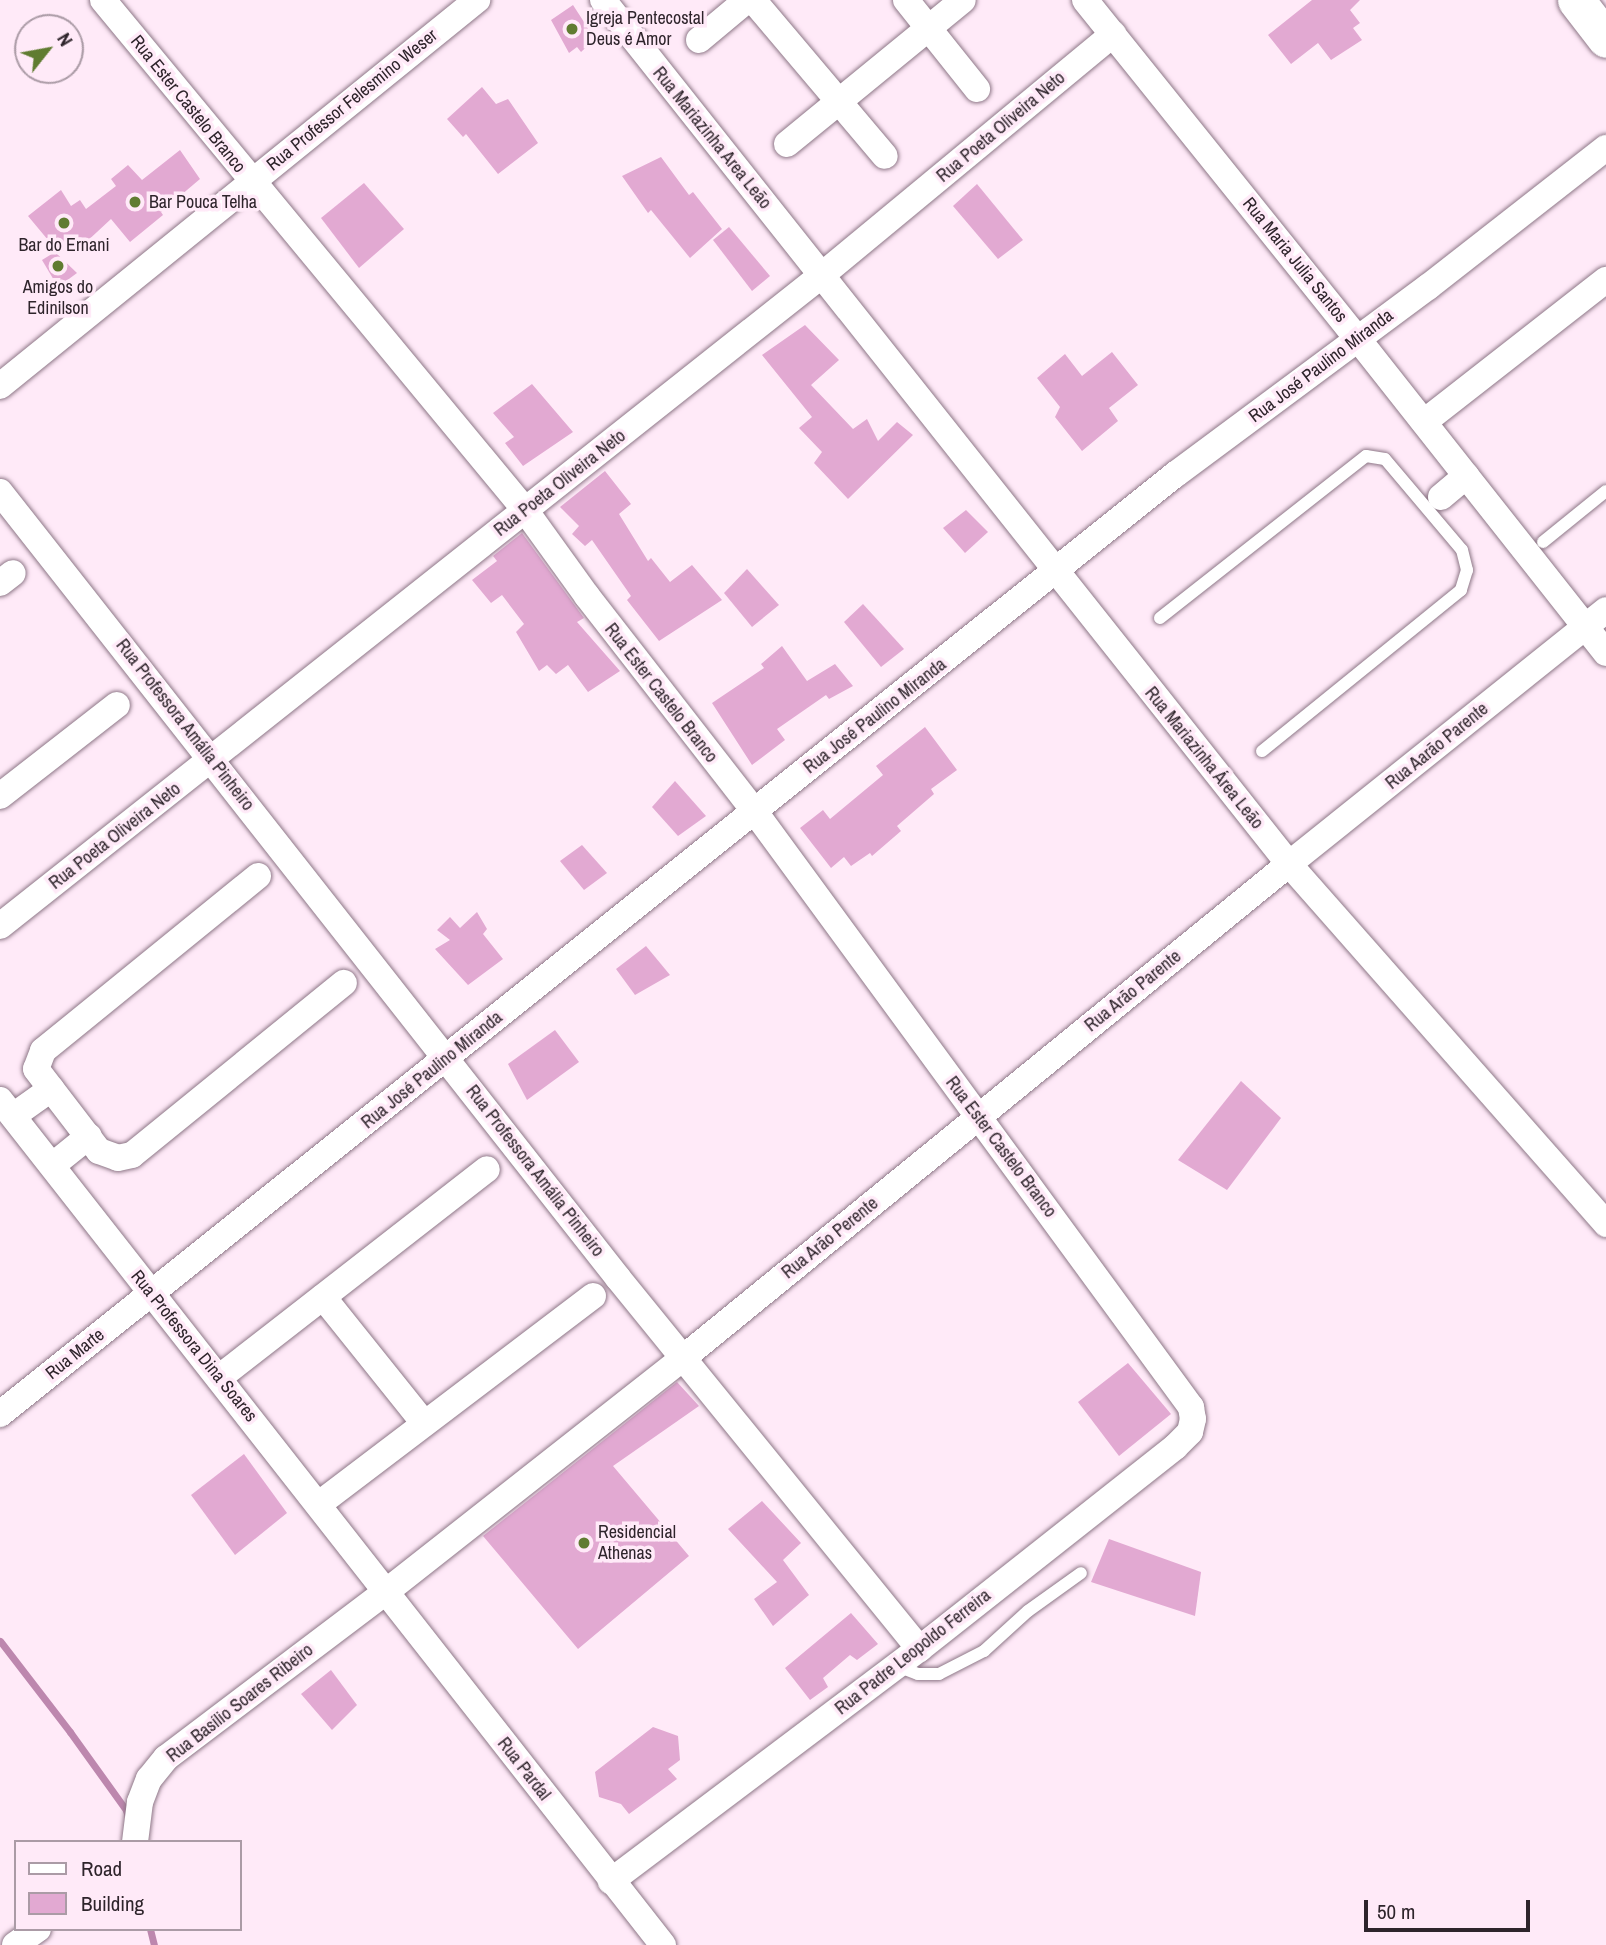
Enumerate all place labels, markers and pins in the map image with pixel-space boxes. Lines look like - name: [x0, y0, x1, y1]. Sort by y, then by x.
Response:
- place label: Igreja Pentecostal Deus é Amor: [586, 8, 704, 50]
- marker: Igreja Pentecostal Deus é Amor: [564, 21, 580, 37]
- place label: Bar Pouca Telha: [149, 191, 257, 213]
- marker: Bar Pouca Telha: [127, 194, 143, 210]
- marker: Bar do Ernani: [56, 215, 72, 231]
- place label: Bar do Ernani: [18, 234, 110, 256]
- marker: Amigos do Edinilson: [50, 258, 66, 274]
- place label: Amigos do Edinilson: [23, 277, 93, 320]
- place label: Residencial Athenas: [598, 1522, 676, 1564]
- marker: Residencial Athenas: [576, 1535, 592, 1551]

